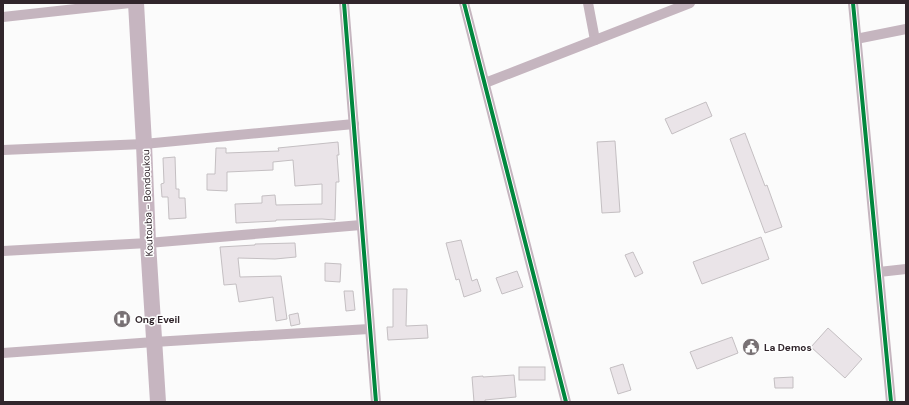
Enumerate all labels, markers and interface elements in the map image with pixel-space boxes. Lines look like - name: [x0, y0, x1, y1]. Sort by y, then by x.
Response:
- street label: Koutouba - Bondoukou: [139, 149, 156, 257]
- hospital icon: Ong Eveil: [112, 309, 132, 329]
- place label: Ong Eveil: [135, 313, 180, 326]
- public building icon: La Demos: [741, 337, 761, 357]
- place label: La Demos: [764, 341, 812, 354]

